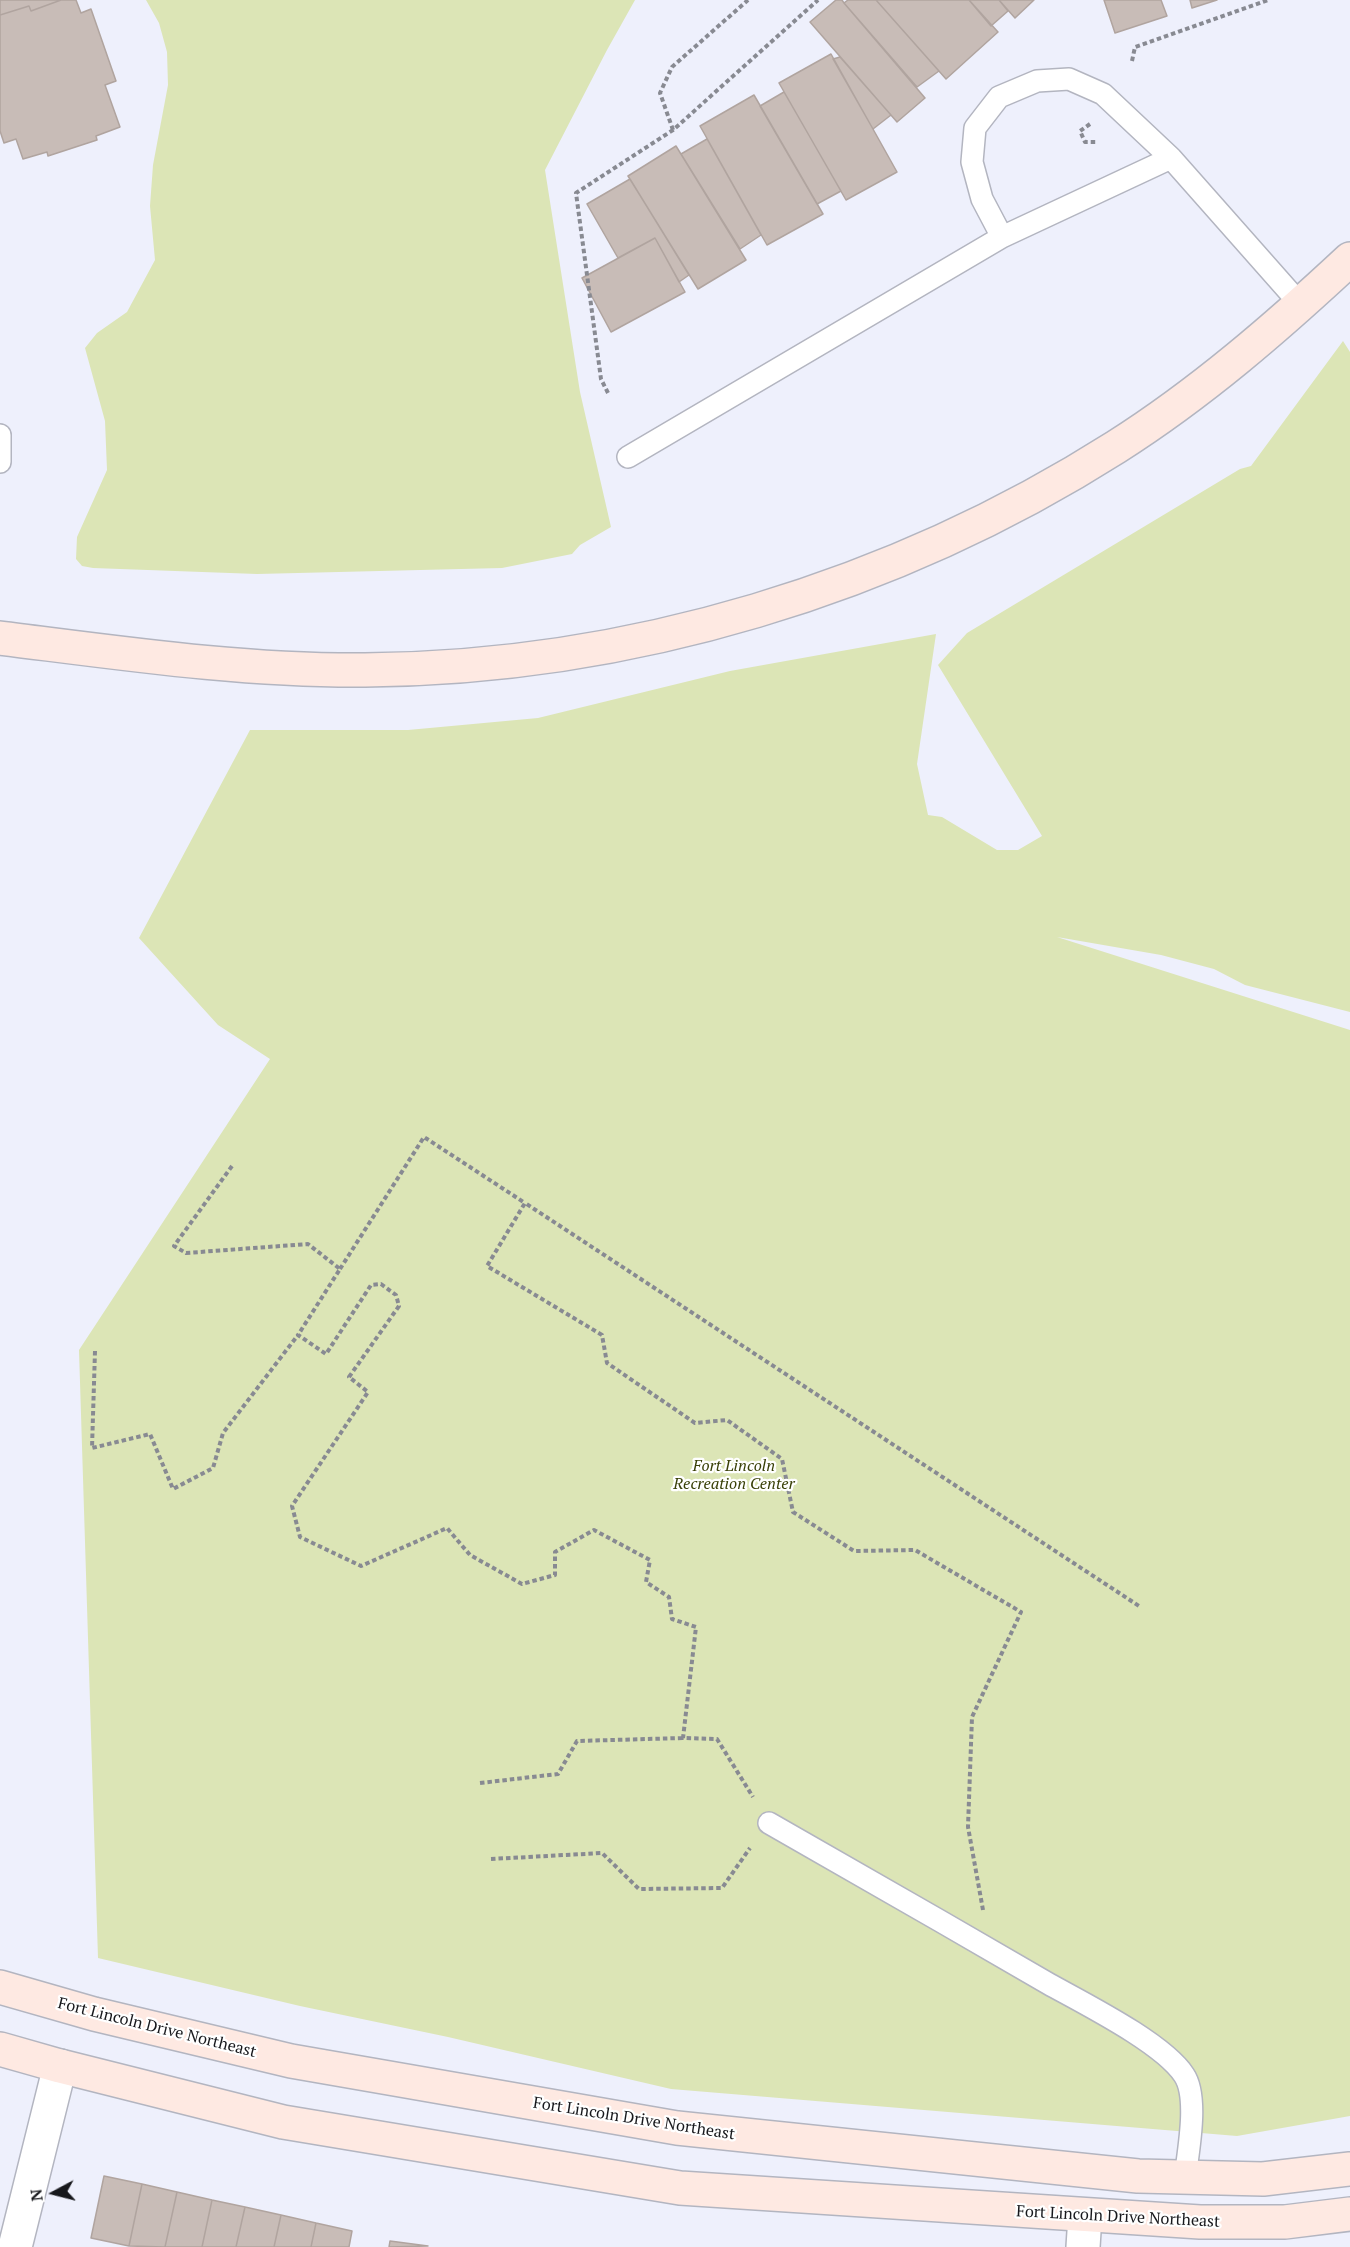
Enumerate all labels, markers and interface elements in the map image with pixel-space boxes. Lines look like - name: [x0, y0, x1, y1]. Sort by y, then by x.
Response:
- park label: Fort Lincoln Recreation Center: [673, 1456, 795, 1494]
- street label: Fort Lincoln Drive Northeast: [56, 1994, 258, 2062]
- street label: Fort Lincoln Drive Northeast: [532, 2094, 736, 2144]
- north arrow: [24, 2163, 84, 2223]
- text: N: [24, 2188, 48, 2203]
- street label: Fort Lincoln Drive Northeast: [1016, 2202, 1220, 2232]

